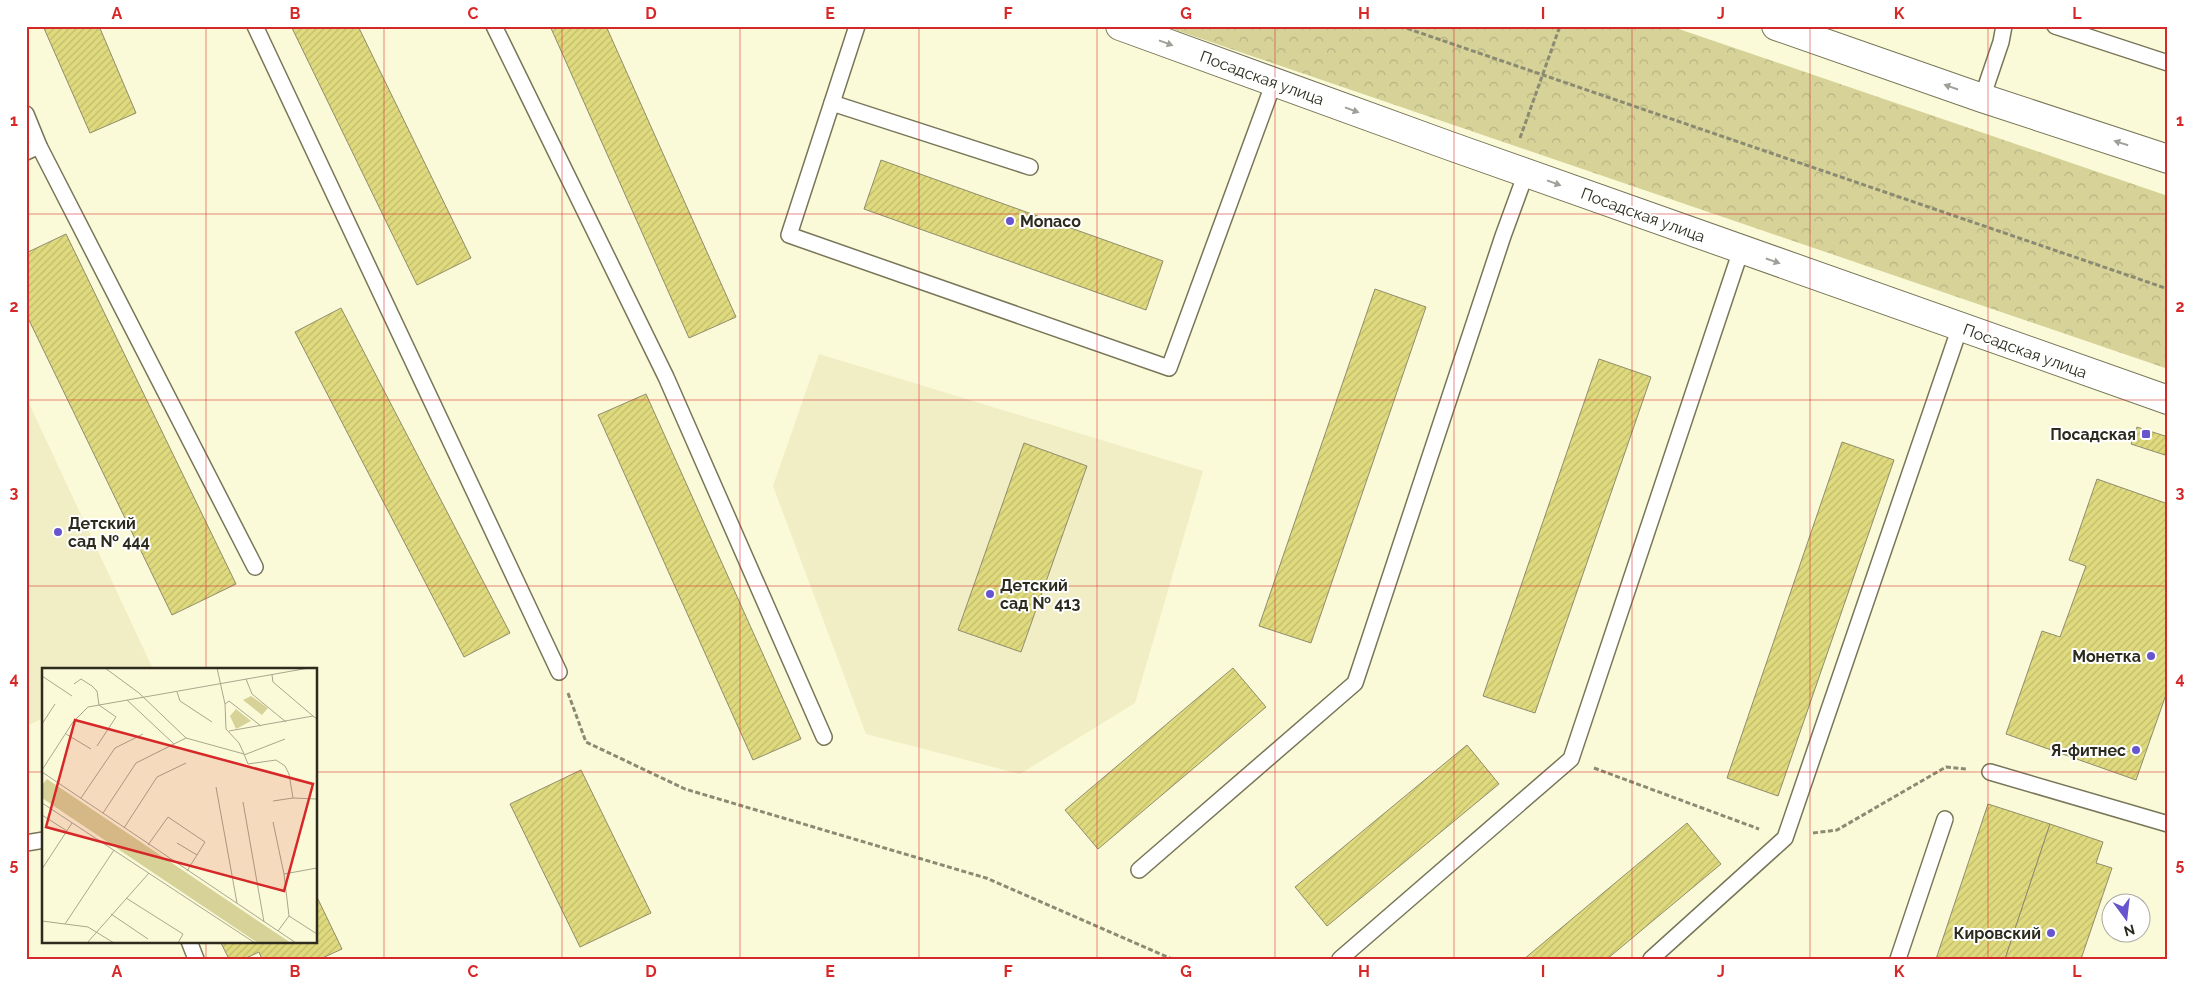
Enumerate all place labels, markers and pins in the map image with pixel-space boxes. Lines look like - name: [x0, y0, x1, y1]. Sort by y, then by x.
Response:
- place label: Monaco: [1020, 212, 1081, 231]
- marker: Monaco: [1004, 215, 1016, 227]
- place label: Посадская: [2050, 425, 2136, 444]
- marker: Посадская: [2140, 428, 2152, 440]
- place label: Детский сад № 444: [68, 514, 150, 551]
- marker: Детский сад № 444: [52, 526, 64, 538]
- place label: Детский сад № 413: [1000, 576, 1081, 613]
- marker: Детский сад № 413: [984, 588, 996, 600]
- place label: Монетка: [2072, 647, 2141, 666]
- marker: Монетка: [2145, 650, 2157, 662]
- place label: Я-фитнес: [2051, 741, 2126, 760]
- marker: Я-фитнес: [2130, 744, 2142, 756]
- place label: Кировский: [1954, 924, 2041, 943]
- marker: Кировский: [2045, 927, 2057, 939]

